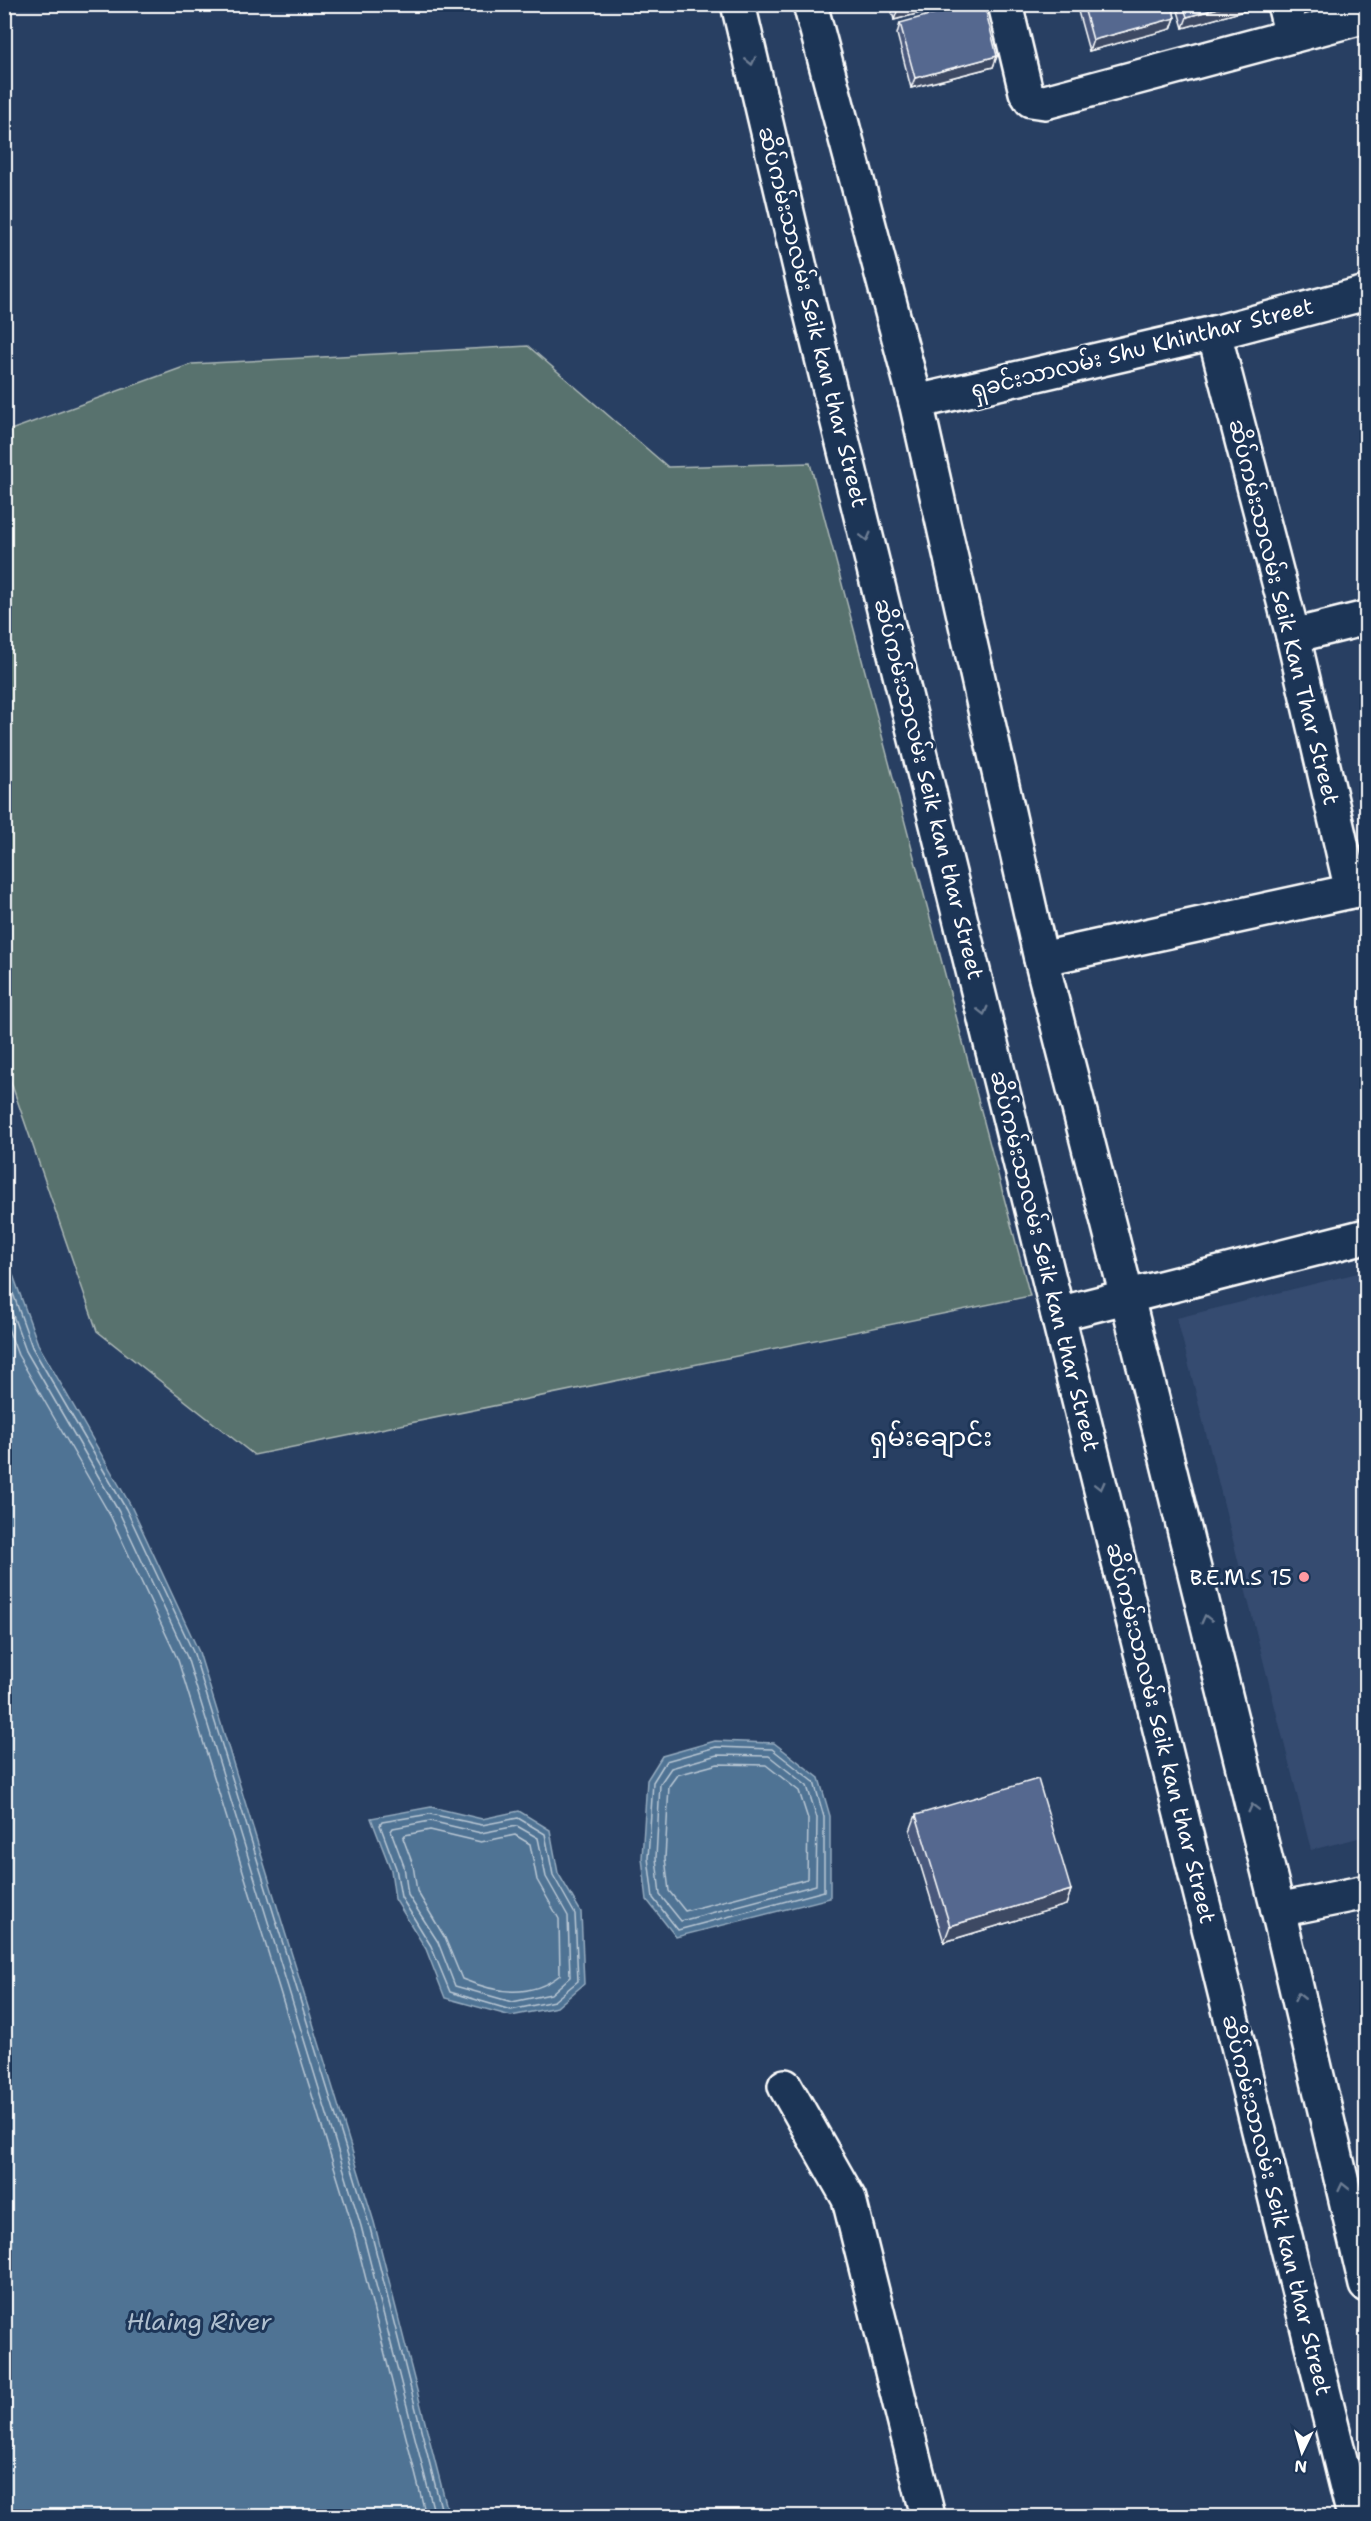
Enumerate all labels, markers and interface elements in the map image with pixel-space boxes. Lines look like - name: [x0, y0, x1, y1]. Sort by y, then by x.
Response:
- one-way arrow: [744, 56, 757, 66]
- street label: ဆိပ်ကမ်းသာလမ်း Seik kan thar Street: [752, 123, 875, 511]
- street label: ရှခင်းသာလမ်း Shu Khinthar Street: [967, 290, 1317, 408]
- street label: ဆိပ်ကမ်းသာလမ်း Seik Kan Thar Street: [1222, 416, 1347, 808]
- one-way arrow: [859, 531, 872, 541]
- street label: ဆိပ်ကမ်းသာလမ်း Seik kan thar Street: [868, 595, 991, 983]
- one-way arrow: [976, 1006, 989, 1016]
- street label: ဆိပ်ကမ်းသာလမ်း Seik kan thar Street: [984, 1067, 1107, 1455]
- district label: ရှမ်းချောင်း: [870, 1419, 992, 1458]
- one-way arrow: [1093, 1481, 1106, 1491]
- street label: ဆိပ်ကမ်းသာလမ်း Seik kan thar Street: [1100, 1539, 1223, 1927]
- place label: B.E.M.S 15: [1190, 1563, 1292, 1592]
- marker: B.E.M.S 15: [1297, 1570, 1311, 1584]
- one-way arrow: [1201, 1614, 1214, 1624]
- one-way arrow: [1247, 1803, 1260, 1813]
- one-way arrow: [1293, 1993, 1306, 2003]
- street label: ဆိပ်ကမ်းသာလမ်း Seik kan thar Street: [1216, 2011, 1339, 2399]
- one-way arrow: [1338, 2182, 1351, 2192]
- water label: Hlaing River: [126, 2306, 272, 2338]
- north arrow: [1272, 2422, 1332, 2482]
- text: N: [1294, 2455, 1308, 2477]

